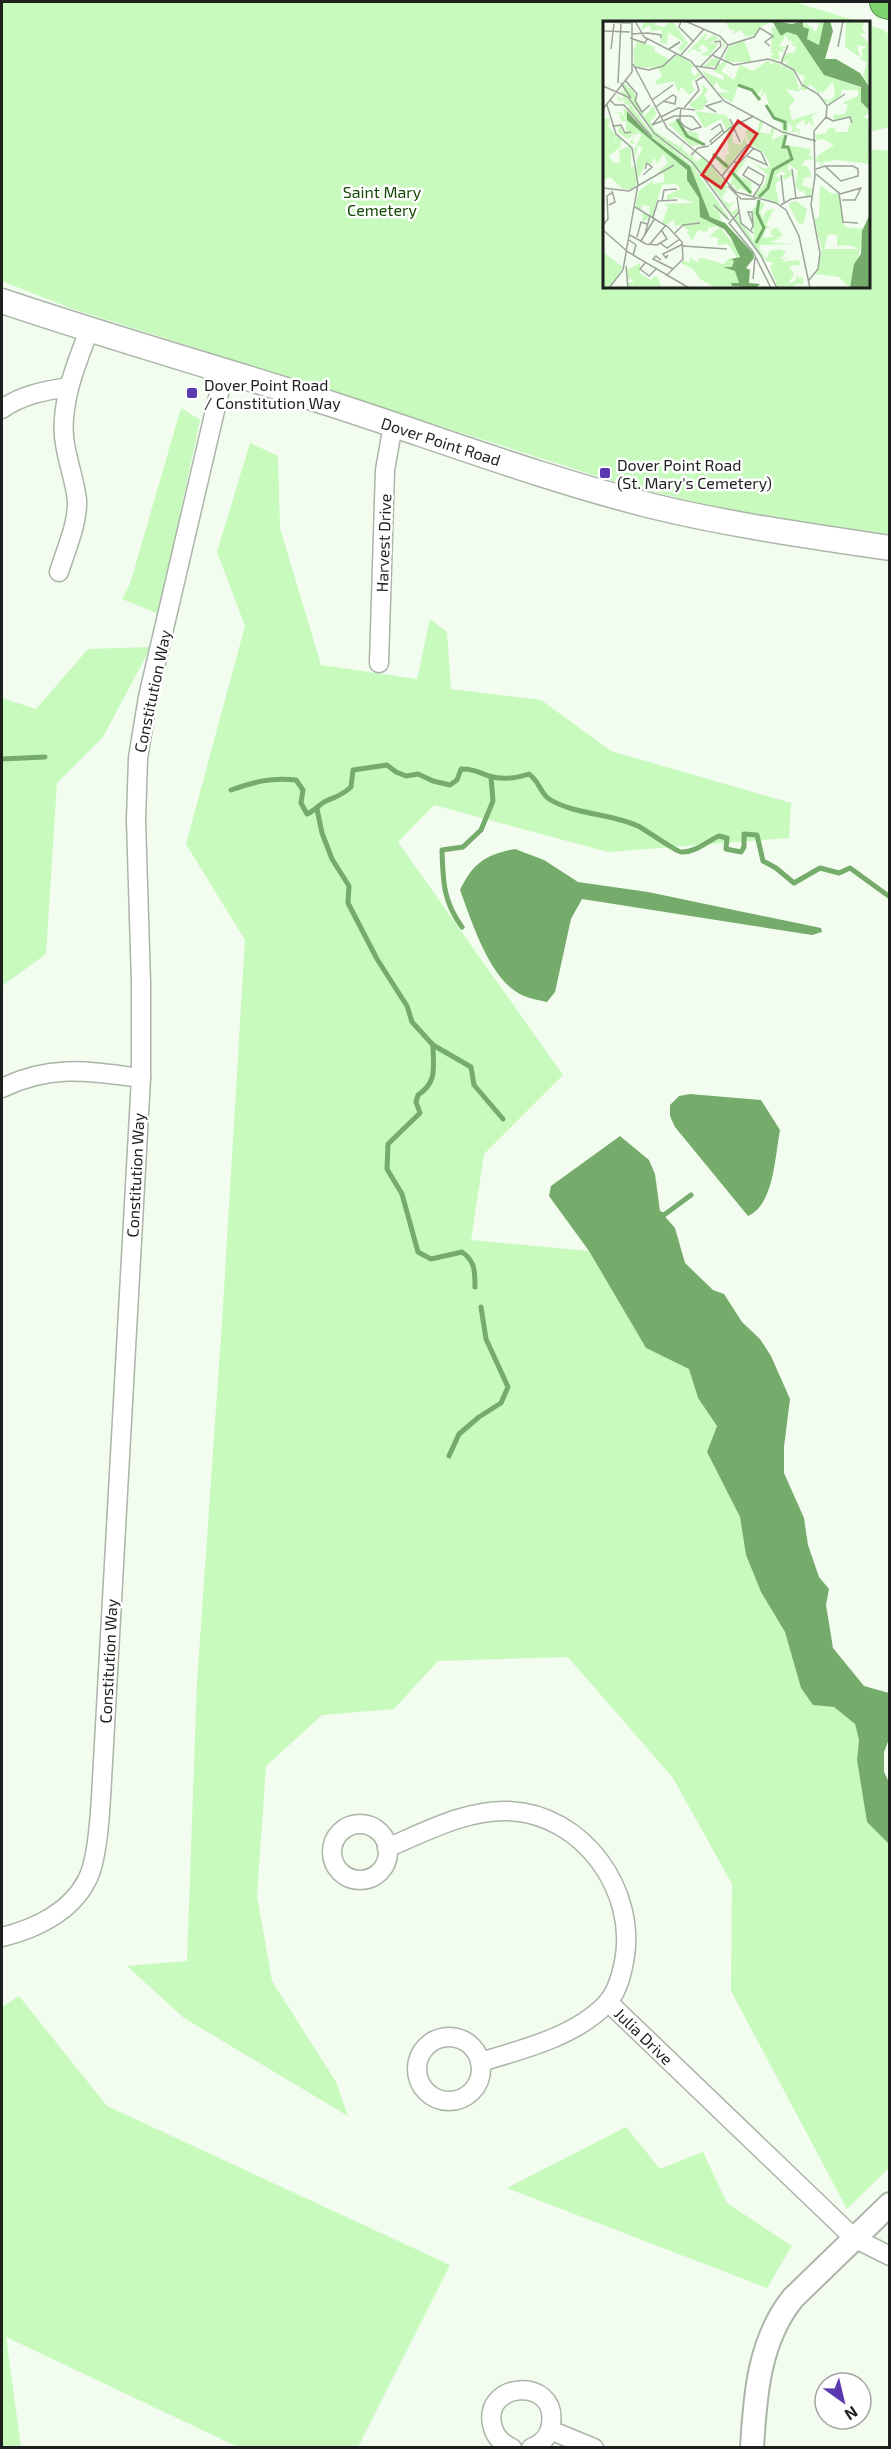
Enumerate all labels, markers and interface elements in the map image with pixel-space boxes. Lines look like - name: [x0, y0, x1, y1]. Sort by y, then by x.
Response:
- inset map: [603, 21, 870, 288]
- park label: Saint Mary Cemetery: [343, 182, 422, 219]
- place label: Dover Point Road / Constitution Way: [204, 375, 341, 412]
- marker: Dover Point Road / Constitution Way: [185, 386, 199, 400]
- street label: Dover Point Road: [379, 413, 503, 469]
- place label: Dover Point Road (St. Mary's Cemetery): [617, 455, 772, 492]
- marker: Dover Point Road (St. Mary's Cemetery): [598, 466, 612, 480]
- street label: Harvest Drive: [372, 493, 394, 593]
- street label: Constitution Way: [130, 627, 174, 754]
- street label: Constitution Way: [122, 1112, 148, 1238]
- street label: Constitution Way: [95, 1598, 121, 1724]
- street label: Julia Drive: [611, 2004, 677, 2068]
- north arrow: [813, 2371, 873, 2431]
- text: N: [842, 2403, 862, 2425]

